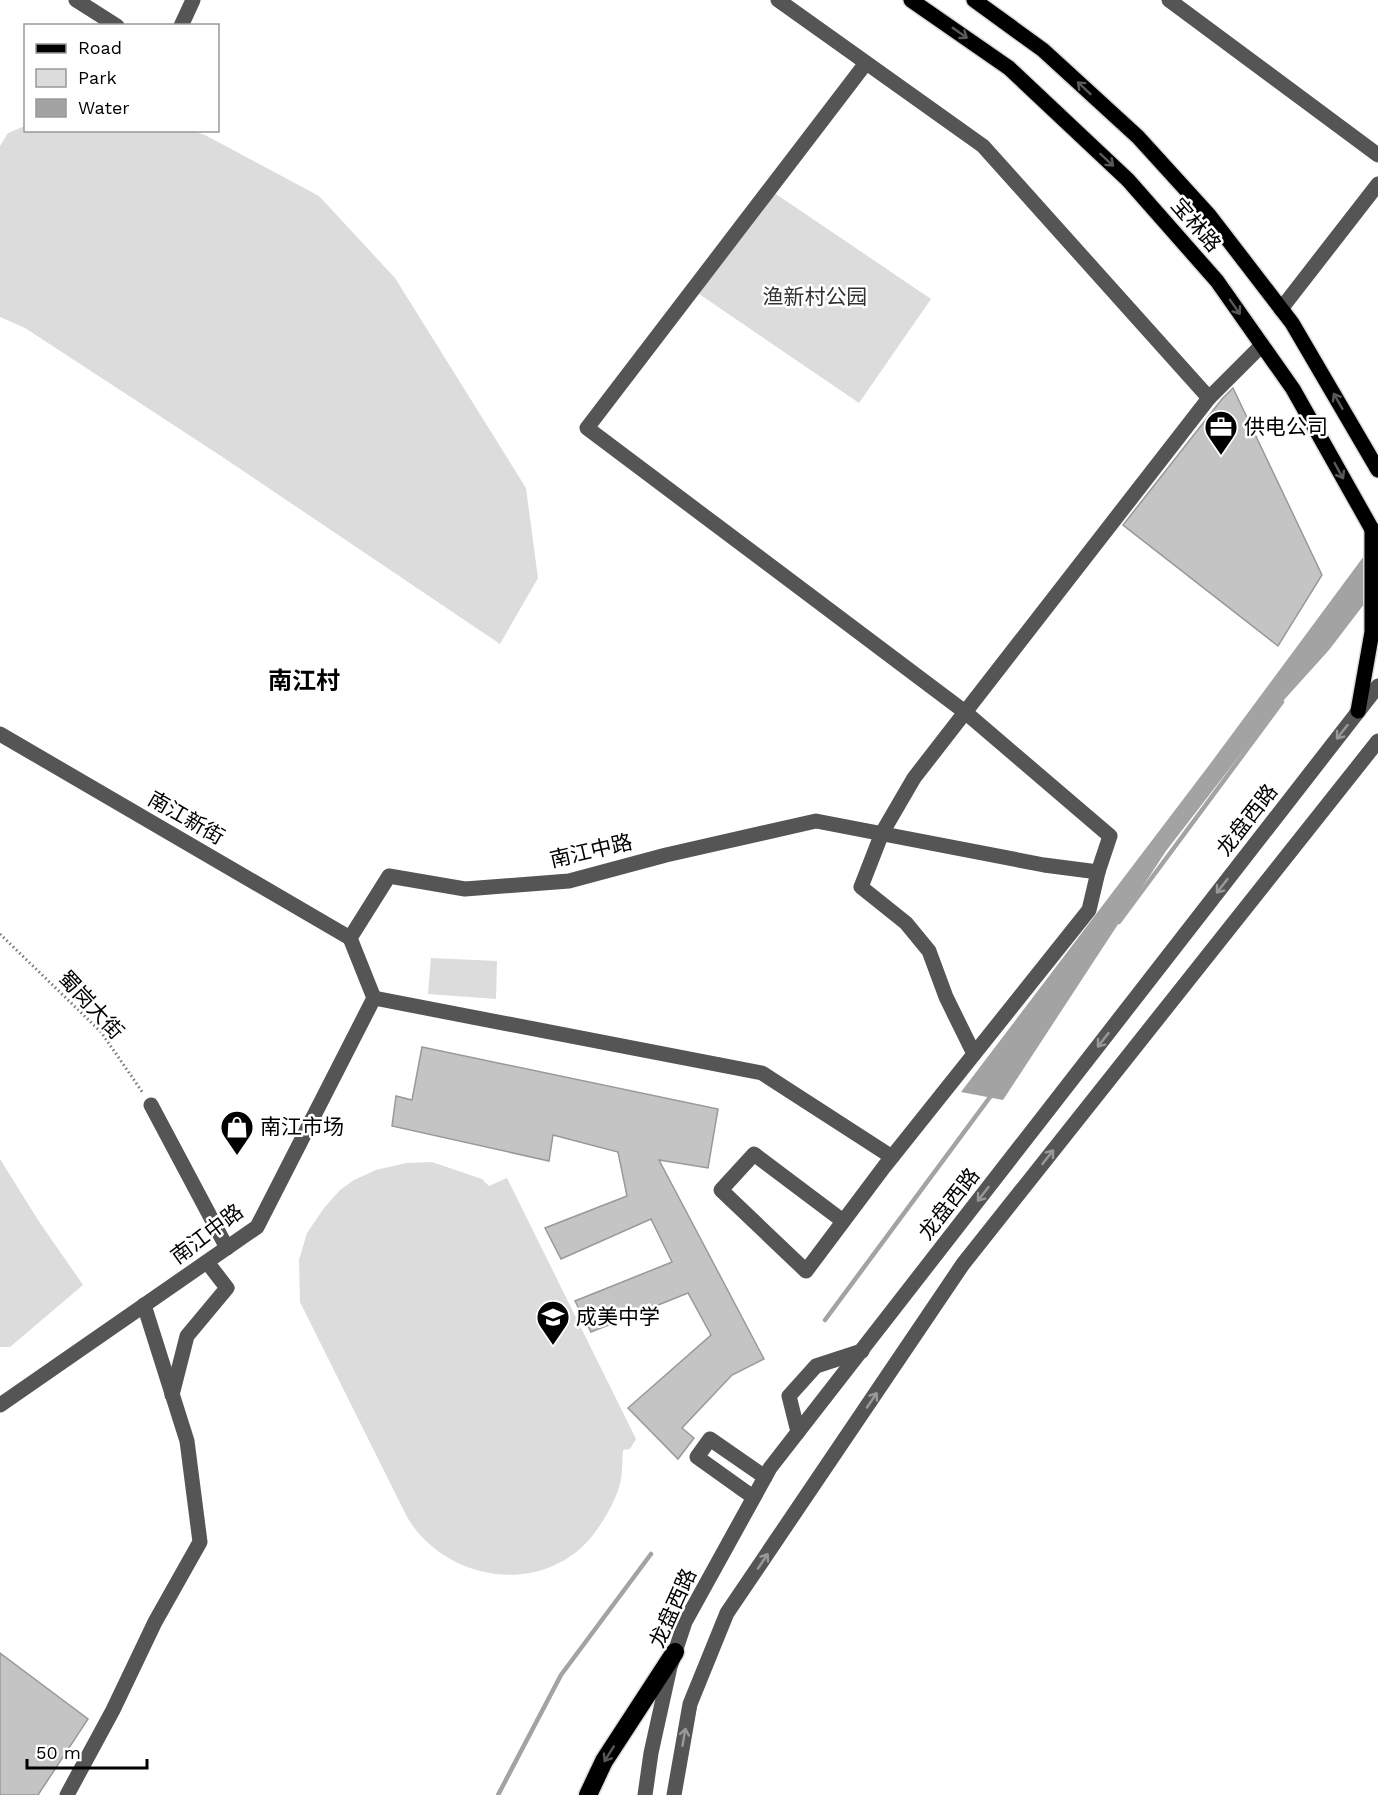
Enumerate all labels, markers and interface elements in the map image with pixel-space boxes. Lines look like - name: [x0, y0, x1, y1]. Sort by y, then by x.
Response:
- legend: [24, 24, 219, 132]
- one-way arrow: [951, 27, 967, 39]
- text: Road: [78, 37, 122, 58]
- text: Park: [78, 67, 117, 88]
- one-way arrow: [1077, 81, 1092, 95]
- text: Water: [78, 97, 130, 118]
- one-way arrow: [1099, 153, 1114, 167]
- street label: 宝林路: [1166, 193, 1226, 257]
- park label: 渔新村公园: [763, 284, 868, 309]
- one-way arrow: [1229, 299, 1241, 315]
- one-way arrow: [1332, 393, 1343, 411]
- office icon: 供电公司: [1203, 409, 1239, 456]
- place label: 供电公司: [1244, 414, 1328, 439]
- one-way arrow: [1334, 463, 1346, 480]
- district label: 南江村: [268, 667, 340, 695]
- one-way arrow: [1336, 724, 1348, 740]
- street label: 龙盘西路: [1211, 779, 1282, 860]
- street label: 南江新街: [144, 786, 229, 849]
- street label: 南江中路: [547, 829, 635, 872]
- one-way arrow: [1216, 878, 1229, 894]
- street label: 蜀岗大街: [54, 965, 129, 1044]
- one-way arrow: [1096, 1032, 1109, 1048]
- shop icon: 南江市场: [219, 1109, 255, 1156]
- place label: 南江市场: [260, 1114, 344, 1139]
- one-way arrow: [1042, 1149, 1055, 1165]
- street label: 龙盘西路: [913, 1163, 984, 1244]
- one-way arrow: [977, 1186, 990, 1202]
- street label: 南江中路: [166, 1198, 248, 1269]
- school or university icon: 成美中学: [535, 1299, 571, 1346]
- place label: 成美中学: [576, 1304, 660, 1329]
- one-way arrow: [866, 1392, 878, 1408]
- one-way arrow: [757, 1553, 769, 1570]
- street label: 龙盘西路: [644, 1564, 701, 1651]
- one-way arrow: [679, 1728, 690, 1748]
- scale bar: [27, 1732, 147, 1770]
- text: 50 m: [36, 1742, 81, 1763]
- one-way arrow: [602, 1745, 614, 1762]

